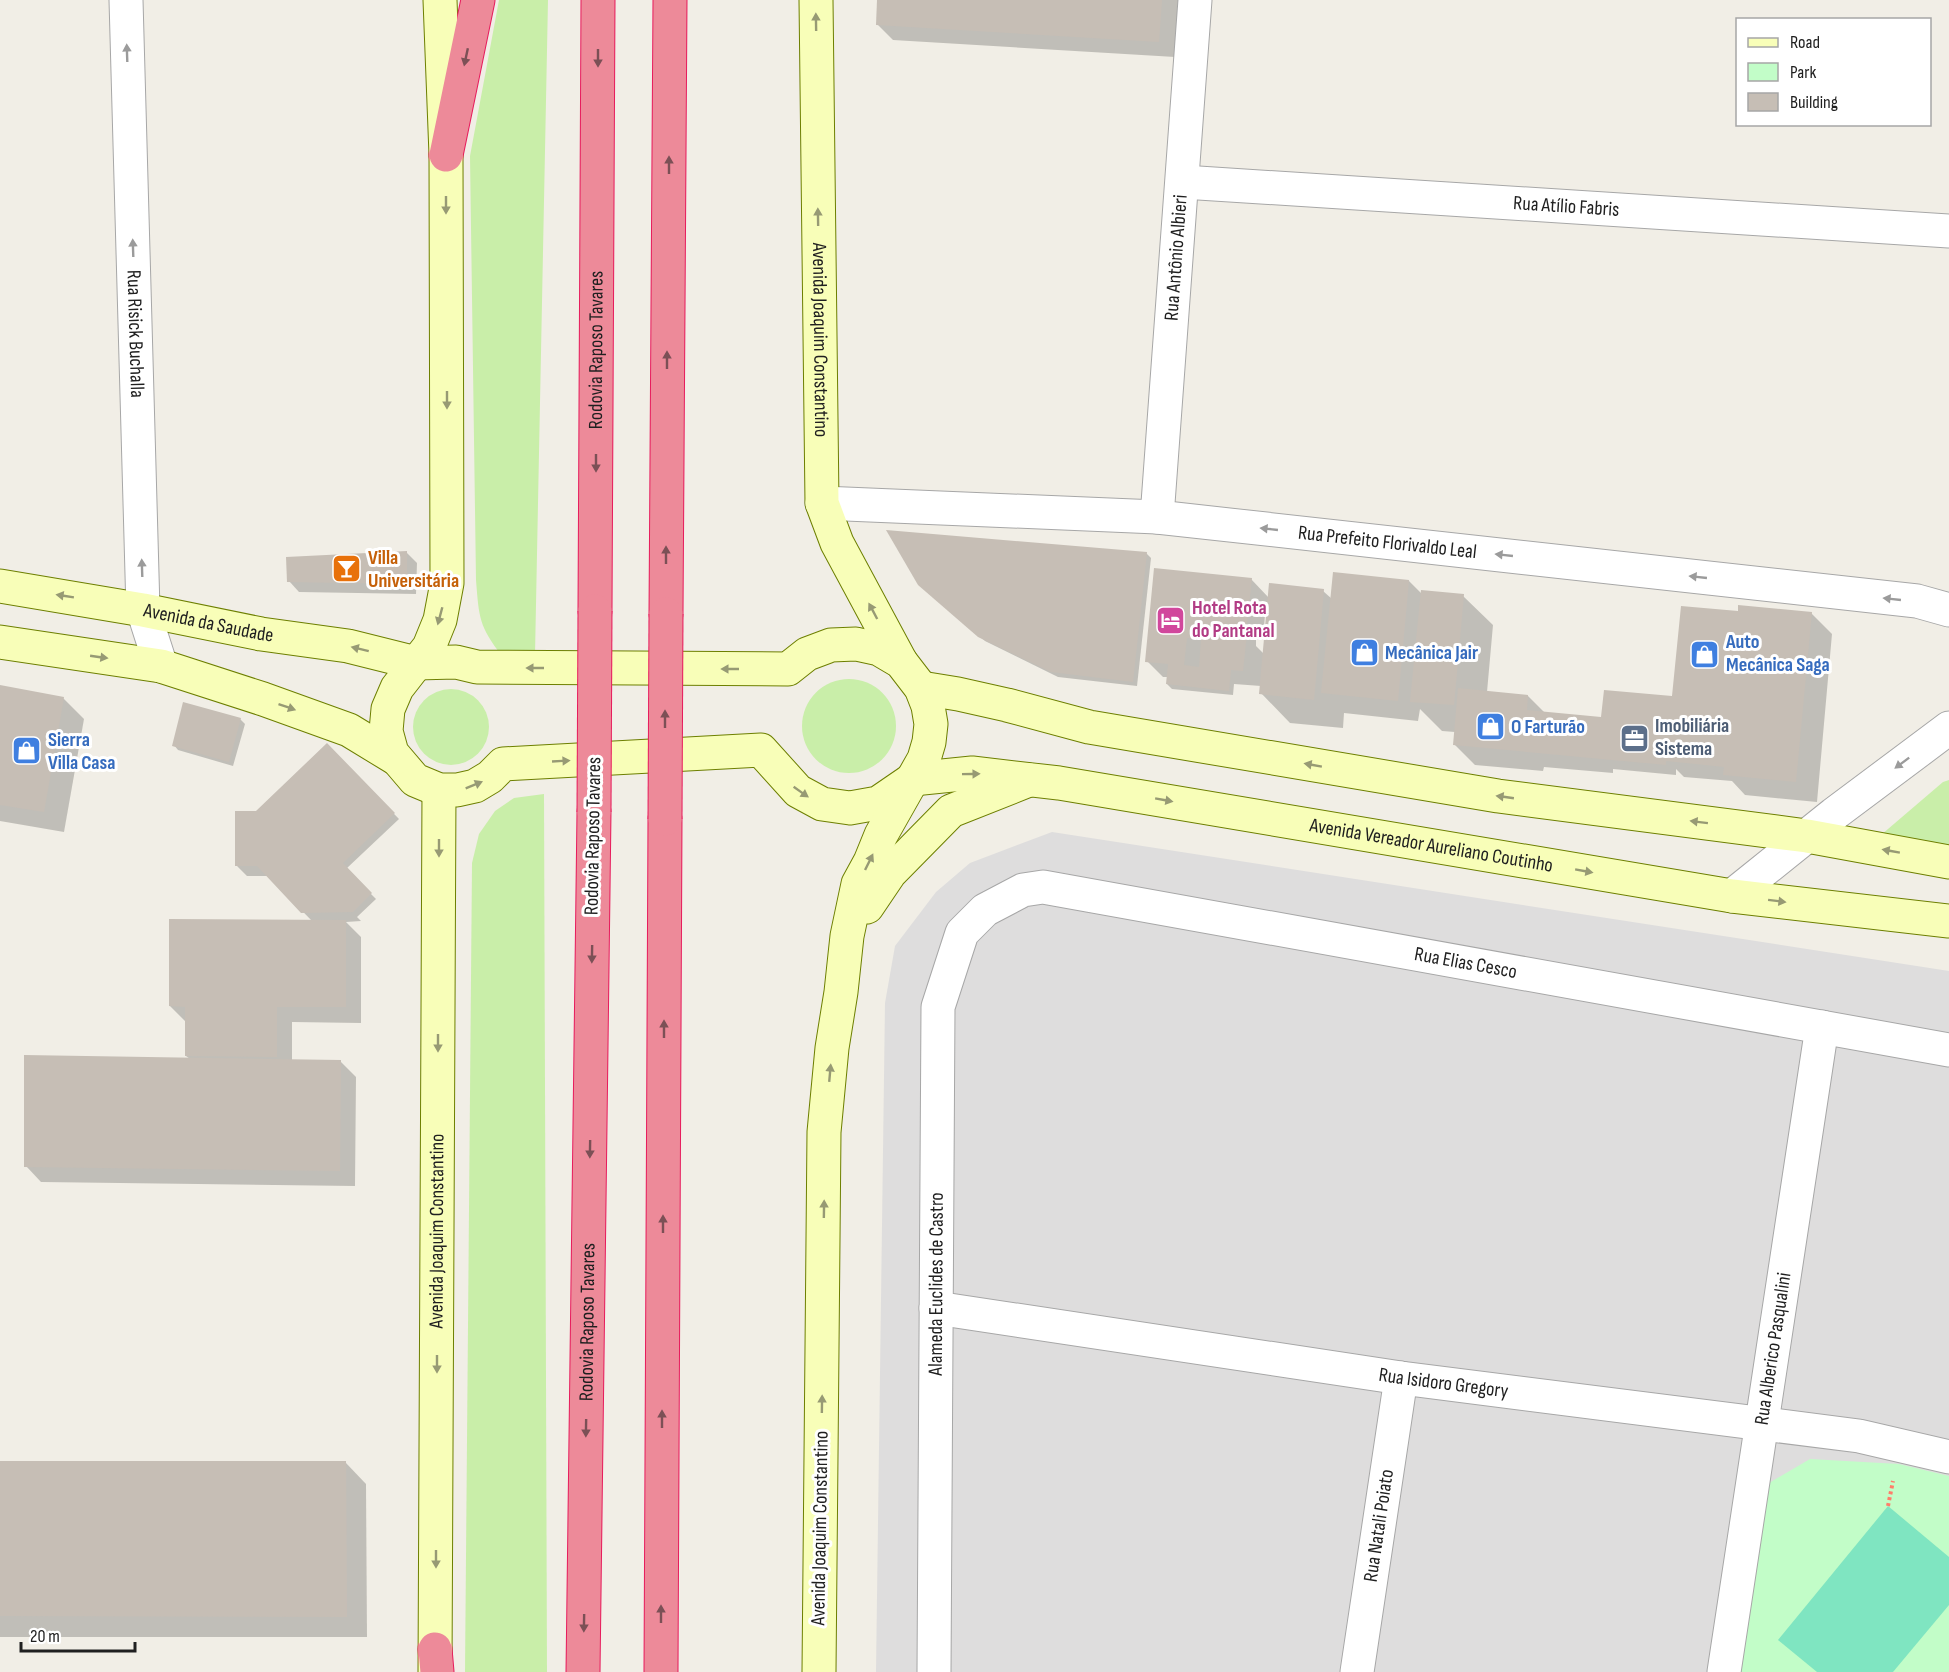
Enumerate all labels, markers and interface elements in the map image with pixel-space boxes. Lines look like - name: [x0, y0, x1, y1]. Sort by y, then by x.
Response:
- one-way arrow: [811, 13, 821, 32]
- legend: [1736, 18, 1931, 126]
- text: Road: [1790, 32, 1820, 53]
- one-way arrow: [122, 43, 132, 62]
- one-way arrow: [461, 48, 470, 67]
- one-way arrow: [593, 49, 603, 68]
- text: Park: [1790, 62, 1816, 83]
- text: Building: [1790, 92, 1838, 113]
- one-way arrow: [664, 156, 674, 175]
- street label: Rua Atílio Fabris: [1512, 191, 1620, 222]
- street label: Rua Antônio Albieri: [1159, 194, 1193, 322]
- one-way arrow: [441, 196, 451, 215]
- one-way arrow: [814, 208, 823, 227]
- one-way arrow: [128, 238, 137, 257]
- street label: Avenida Joaquim Constantino: [807, 241, 833, 438]
- street label: Rua Risick Buchalla: [122, 270, 149, 398]
- street label: Rodovia Raposo Tavares: [584, 271, 609, 429]
- one-way arrow: [663, 351, 672, 370]
- one-way arrow: [442, 391, 452, 410]
- one-way arrow: [591, 454, 601, 473]
- street label: Rua Prefeito Florivaldo Leal: [1297, 521, 1478, 564]
- one-way arrow: [1259, 524, 1278, 534]
- place label: Villa Universitária: [368, 546, 459, 593]
- one-way arrow: [661, 546, 671, 565]
- one-way arrow: [1495, 551, 1514, 560]
- bar icon: Villa Universitária: [331, 553, 363, 585]
- one-way arrow: [137, 559, 146, 578]
- one-way arrow: [1689, 572, 1708, 582]
- one-way arrow: [55, 592, 74, 601]
- one-way arrow: [1882, 594, 1901, 603]
- place label: Hotel Rota do Pantanal: [1192, 596, 1274, 643]
- street label: Avenida da Saudade: [141, 598, 275, 648]
- one-way arrow: [868, 602, 878, 619]
- hotel icon: Hotel Rota do Pantanal: [1155, 604, 1187, 636]
- one-way arrow: [435, 607, 444, 625]
- place label: Auto Mecânica Saga: [1725, 630, 1830, 677]
- shop icon: Mecânica Jair: [1348, 637, 1380, 669]
- shop icon: Auto Mecânica Saga: [1689, 638, 1721, 670]
- place label: Mecânica Jair: [1385, 641, 1478, 665]
- one-way arrow: [351, 643, 369, 653]
- one-way arrow: [90, 653, 109, 662]
- one-way arrow: [525, 663, 544, 672]
- one-way arrow: [720, 664, 739, 674]
- one-way arrow: [278, 703, 296, 713]
- one-way arrow: [660, 709, 670, 728]
- shop icon: O Farturão: [1474, 711, 1506, 743]
- place label: Imobiliária Sistema: [1655, 714, 1729, 761]
- place label: O Farturão: [1511, 715, 1585, 739]
- office icon: Imobiliária Sistema: [1618, 722, 1650, 754]
- place label: Sierra Villa Casa: [48, 728, 115, 775]
- shop icon: Sierra Villa Casa: [11, 735, 43, 767]
- one-way arrow: [552, 756, 571, 766]
- street label: Rodovia Raposo Tavares: [580, 757, 606, 915]
- one-way arrow: [1895, 757, 1911, 769]
- one-way arrow: [1303, 760, 1322, 769]
- one-way arrow: [961, 769, 980, 779]
- one-way arrow: [465, 779, 483, 789]
- one-way arrow: [793, 786, 810, 797]
- one-way arrow: [1496, 793, 1515, 802]
- one-way arrow: [1154, 796, 1173, 805]
- street label: Avenida Vereador Aureliano Coutinho: [1307, 813, 1555, 878]
- one-way arrow: [1689, 817, 1708, 827]
- one-way arrow: [434, 839, 444, 858]
- one-way arrow: [1882, 846, 1901, 855]
- one-way arrow: [865, 854, 874, 871]
- one-way arrow: [1575, 867, 1594, 876]
- one-way arrow: [1767, 896, 1786, 906]
- street label: Rua Elias Cesco: [1413, 942, 1519, 984]
- one-way arrow: [587, 945, 597, 964]
- one-way arrow: [659, 1019, 669, 1038]
- one-way arrow: [433, 1034, 443, 1053]
- one-way arrow: [825, 1064, 835, 1083]
- street label: Avenida Joaquim Constantino: [425, 1134, 449, 1329]
- one-way arrow: [585, 1140, 594, 1159]
- street label: Alameda Euclides de Castro: [924, 1192, 949, 1377]
- one-way arrow: [819, 1199, 828, 1218]
- one-way arrow: [658, 1214, 668, 1233]
- street label: Rodovia Raposo Tavares: [574, 1243, 600, 1401]
- street label: Rua Alberico Pasqualini: [1750, 1271, 1797, 1427]
- one-way arrow: [432, 1355, 441, 1374]
- street label: Rua Isidoro Gregory: [1377, 1363, 1510, 1404]
- one-way arrow: [817, 1394, 826, 1413]
- one-way arrow: [657, 1409, 667, 1428]
- one-way arrow: [581, 1419, 591, 1438]
- street label: Avenida Joaquim Constantino: [806, 1431, 834, 1626]
- street label: Rua Natali Poiato: [1359, 1468, 1399, 1584]
- one-way arrow: [431, 1550, 441, 1569]
- one-way arrow: [656, 1604, 666, 1623]
- one-way arrow: [579, 1614, 589, 1633]
- scale bar: [21, 1615, 135, 1653]
- text: 20 m: [30, 1626, 60, 1647]

